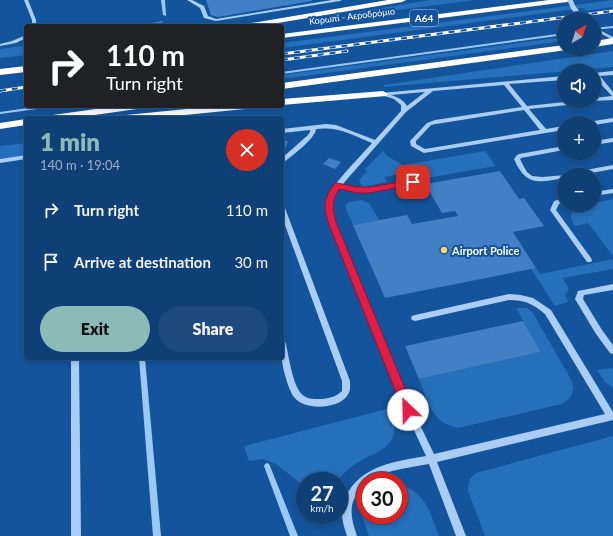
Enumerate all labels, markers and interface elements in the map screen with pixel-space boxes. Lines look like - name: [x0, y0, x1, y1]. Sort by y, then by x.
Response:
- street label: Κορωπί - Αεροδρόμιο: [308, 5, 396, 27]
- road number: Α64: [410, 10, 438, 26]
- north arrow: [557, 12, 601, 56]
- map controls: [557, 12, 601, 212]
- text: 110 m: [106, 38, 185, 72]
- icon: right: [40, 40, 92, 92]
- button: sound: [557, 64, 601, 108]
- text: Turn right: [106, 72, 183, 94]
- button: +: [557, 116, 601, 160]
- text: 1 min: [40, 127, 100, 156]
- button: close: [226, 129, 268, 171]
- text: 140 m · 19:04: [40, 157, 120, 173]
- pin: [396, 165, 430, 199]
- button: −: [557, 168, 601, 212]
- icon: arrive: [402, 171, 424, 193]
- icon: right: [40, 199, 62, 221]
- text: Turn right: [74, 201, 139, 219]
- text: 110 m: [226, 201, 268, 219]
- place label: Airport Police: [451, 244, 520, 257]
- marker: Airport Police: [439, 245, 449, 255]
- icon: arrive: [40, 251, 62, 273]
- text: Arrive at destination: [74, 253, 211, 271]
- text: 30 m: [234, 253, 268, 271]
- button: Exit: [40, 306, 150, 352]
- button: Share: [158, 306, 268, 352]
- position arrow: [387, 389, 429, 431]
- speed limit sign: 30: [356, 472, 408, 524]
- text: 27: [310, 481, 334, 505]
- text: km/h: [310, 502, 334, 514]

